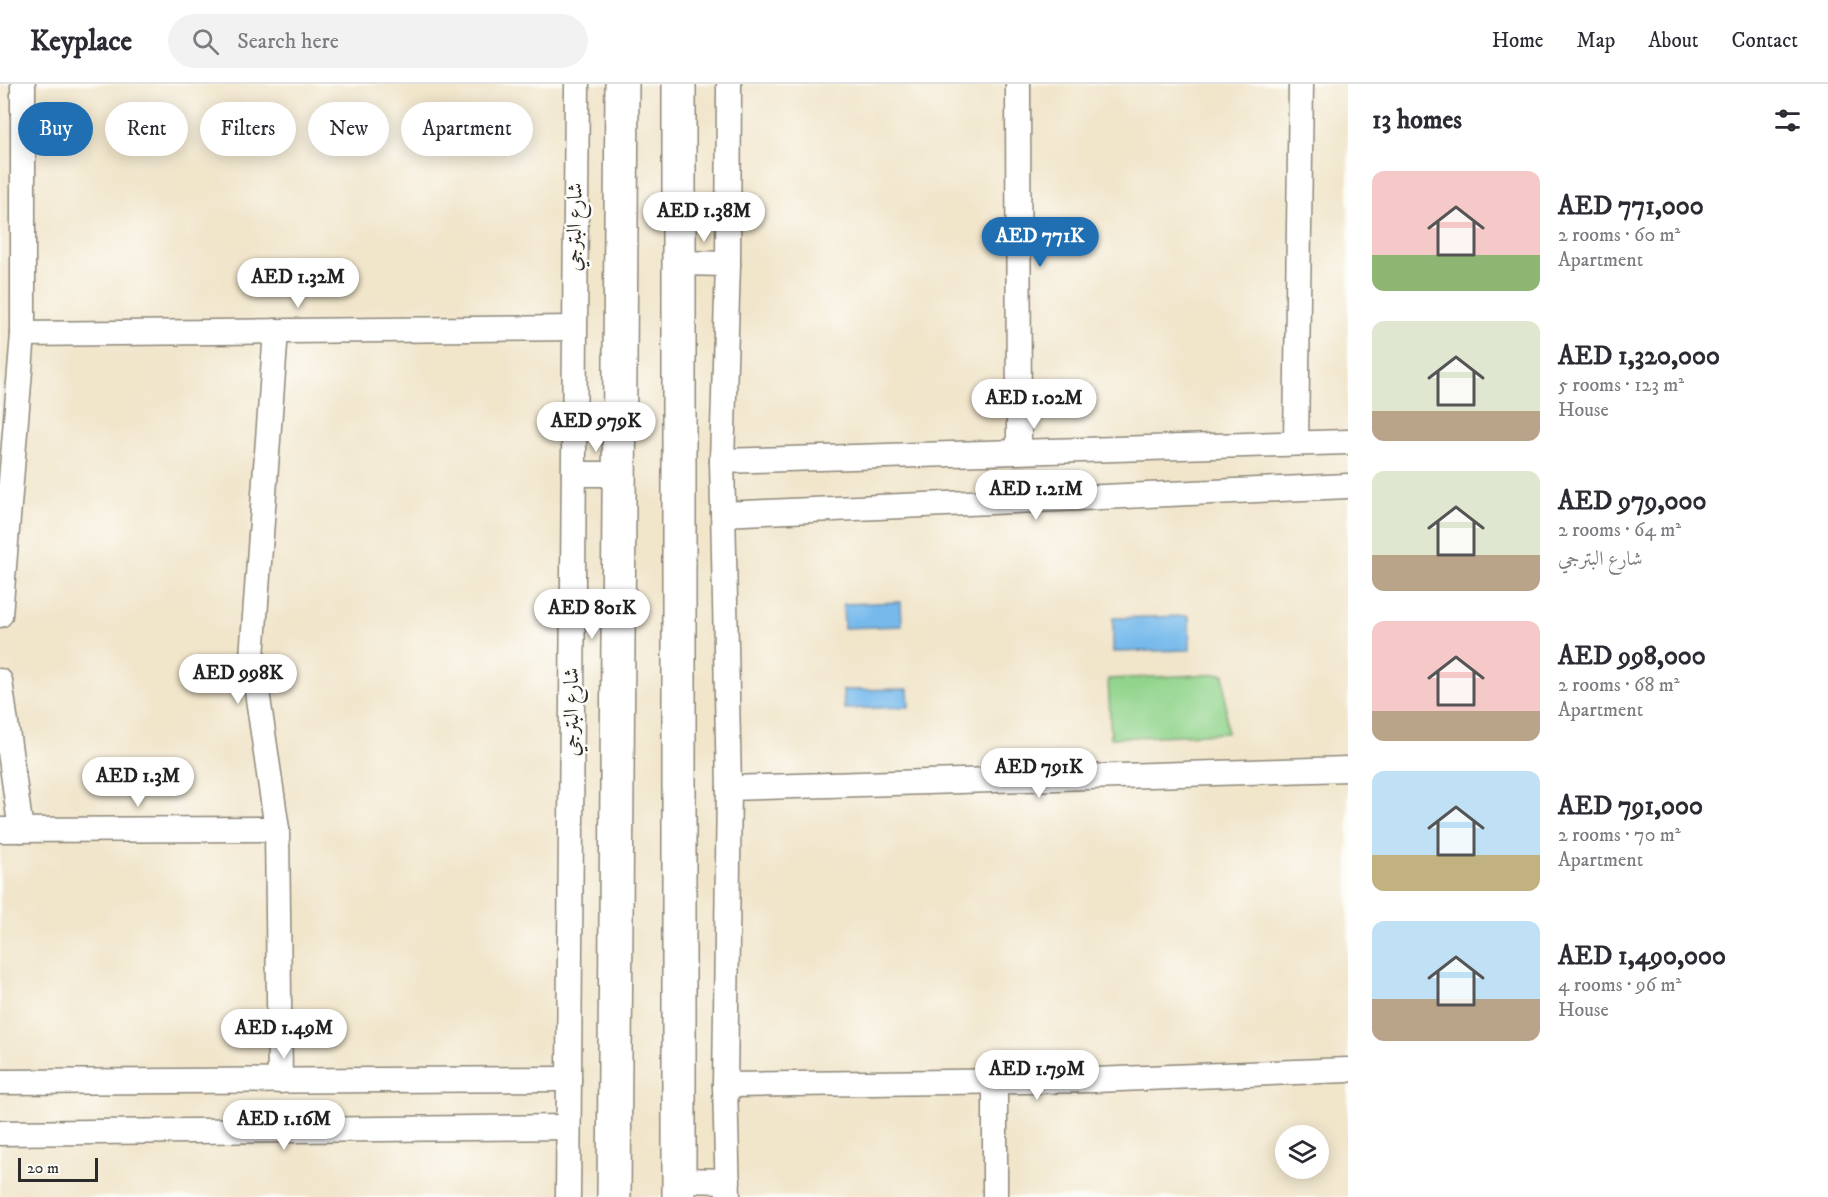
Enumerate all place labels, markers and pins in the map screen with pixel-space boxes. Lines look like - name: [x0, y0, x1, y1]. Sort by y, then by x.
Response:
- pin: AED 1.38M: [635, 192, 773, 243]
- pin: AED 771K: [978, 217, 1102, 268]
- pin: AED 1.32M: [229, 258, 367, 309]
- pin: AED 1.02M: [965, 379, 1103, 430]
- pin: AED 979K: [534, 402, 658, 453]
- pin: AED 1.21M: [967, 470, 1105, 521]
- pin: AED 801K: [530, 589, 654, 640]
- pin: AED 998K: [176, 654, 300, 705]
- pin: AED 791K: [977, 748, 1101, 799]
- pin: AED 1.3M: [76, 757, 200, 808]
- pin: AED 1.49M: [215, 1009, 353, 1060]
- pin: AED 1.79M: [968, 1050, 1106, 1101]
- pin: AED 1.16M: [215, 1100, 353, 1151]

